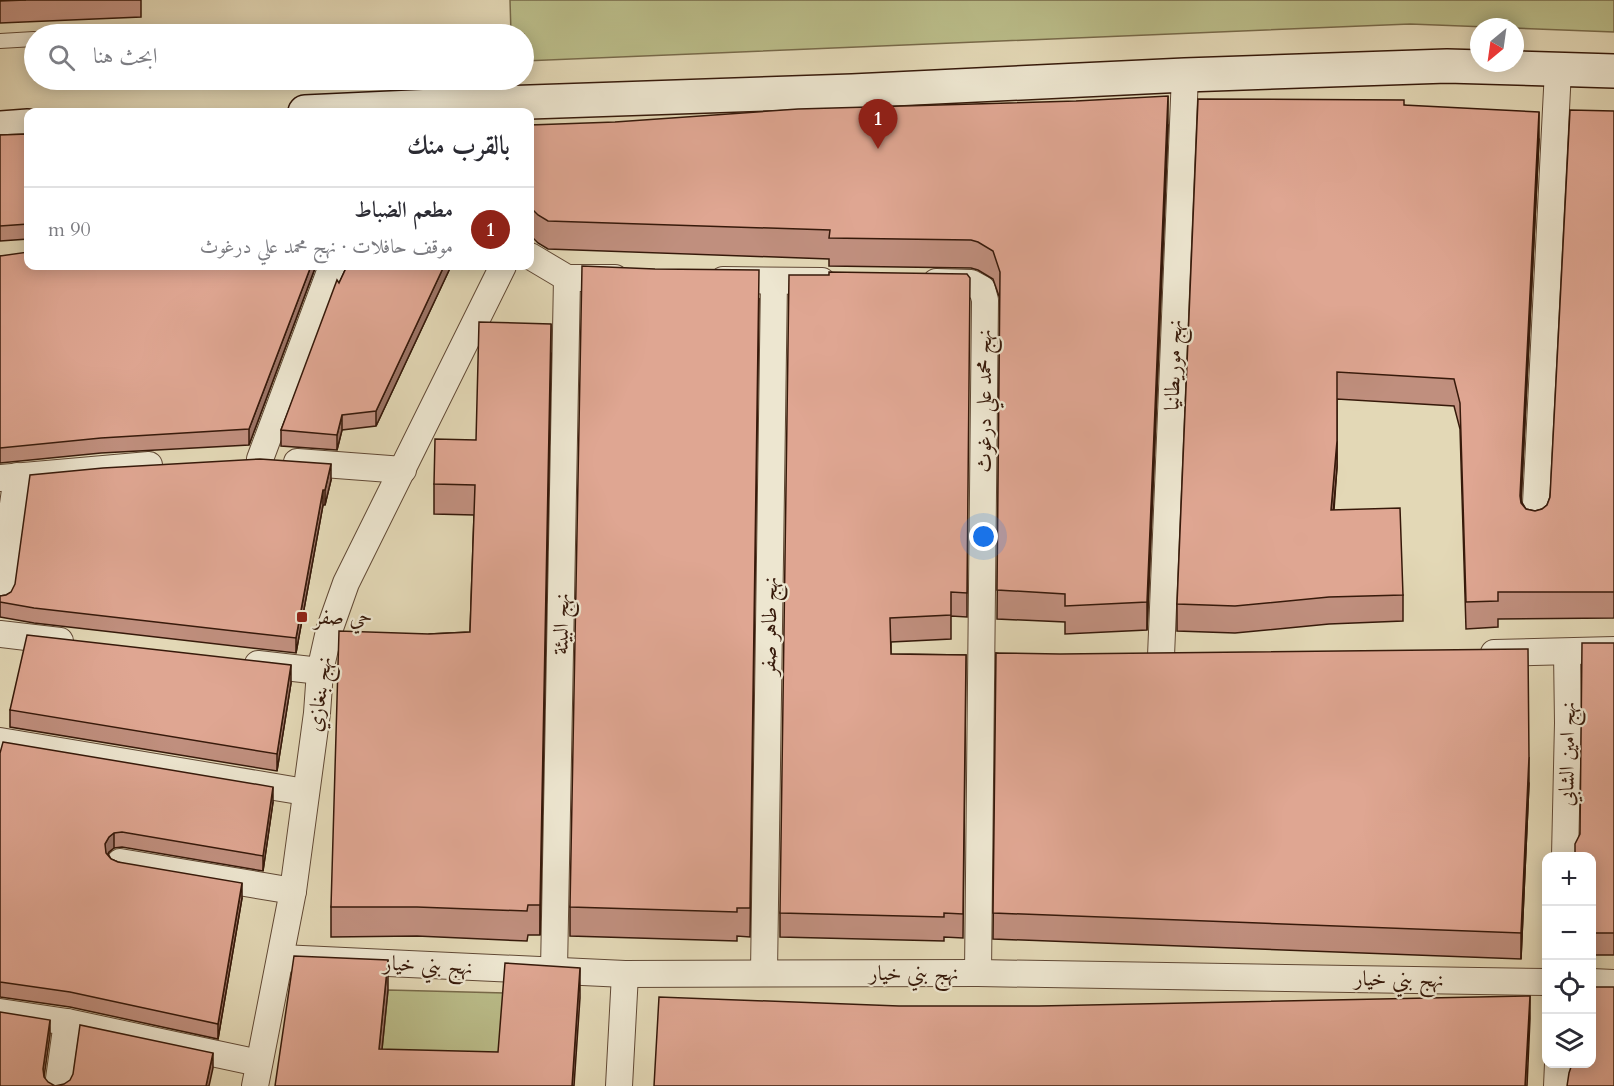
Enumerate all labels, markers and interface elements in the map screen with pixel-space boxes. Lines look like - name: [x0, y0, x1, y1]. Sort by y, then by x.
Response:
- north arrow: [1470, 18, 1524, 72]
- search box: [24, 24, 534, 90]
- icon: search: [45, 41, 78, 74]
- text: ابحث هنا: [93, 41, 158, 71]
- pin: 1: [858, 100, 898, 149]
- text: بالقرب منك: [407, 128, 510, 163]
- text: مطعم الضباط: [355, 195, 453, 225]
- text: 90 m: [48, 216, 91, 243]
- text: 1: [485, 216, 496, 243]
- text: موقف حافلات · نهج محمد علي درغوث: [200, 233, 453, 260]
- street label: نهج موريطانيا: [1157, 319, 1194, 411]
- street label: نهج محمد علي درغوث: [970, 329, 1004, 473]
- your location: [969, 522, 998, 551]
- street label: نهج طاهر صفر: [754, 576, 789, 678]
- street label: نهج البيئة: [546, 593, 581, 655]
- place label: حي صفر: [312, 603, 372, 634]
- marker: حي صفر: [295, 610, 309, 624]
- street label: نهج بنغازي: [300, 654, 343, 734]
- street label: نهج امين الشابي: [1552, 701, 1587, 807]
- map controls: [1542, 852, 1596, 1068]
- button: +: [1542, 852, 1596, 906]
- button: −: [1542, 906, 1596, 960]
- street label: نهج بني خيار: [380, 949, 473, 986]
- street label: نهج بني خيار: [867, 959, 959, 992]
- button: locate: [1542, 960, 1596, 1014]
- street label: نهج بني خيار: [1352, 964, 1444, 999]
- button: layers: [1542, 1014, 1596, 1068]

